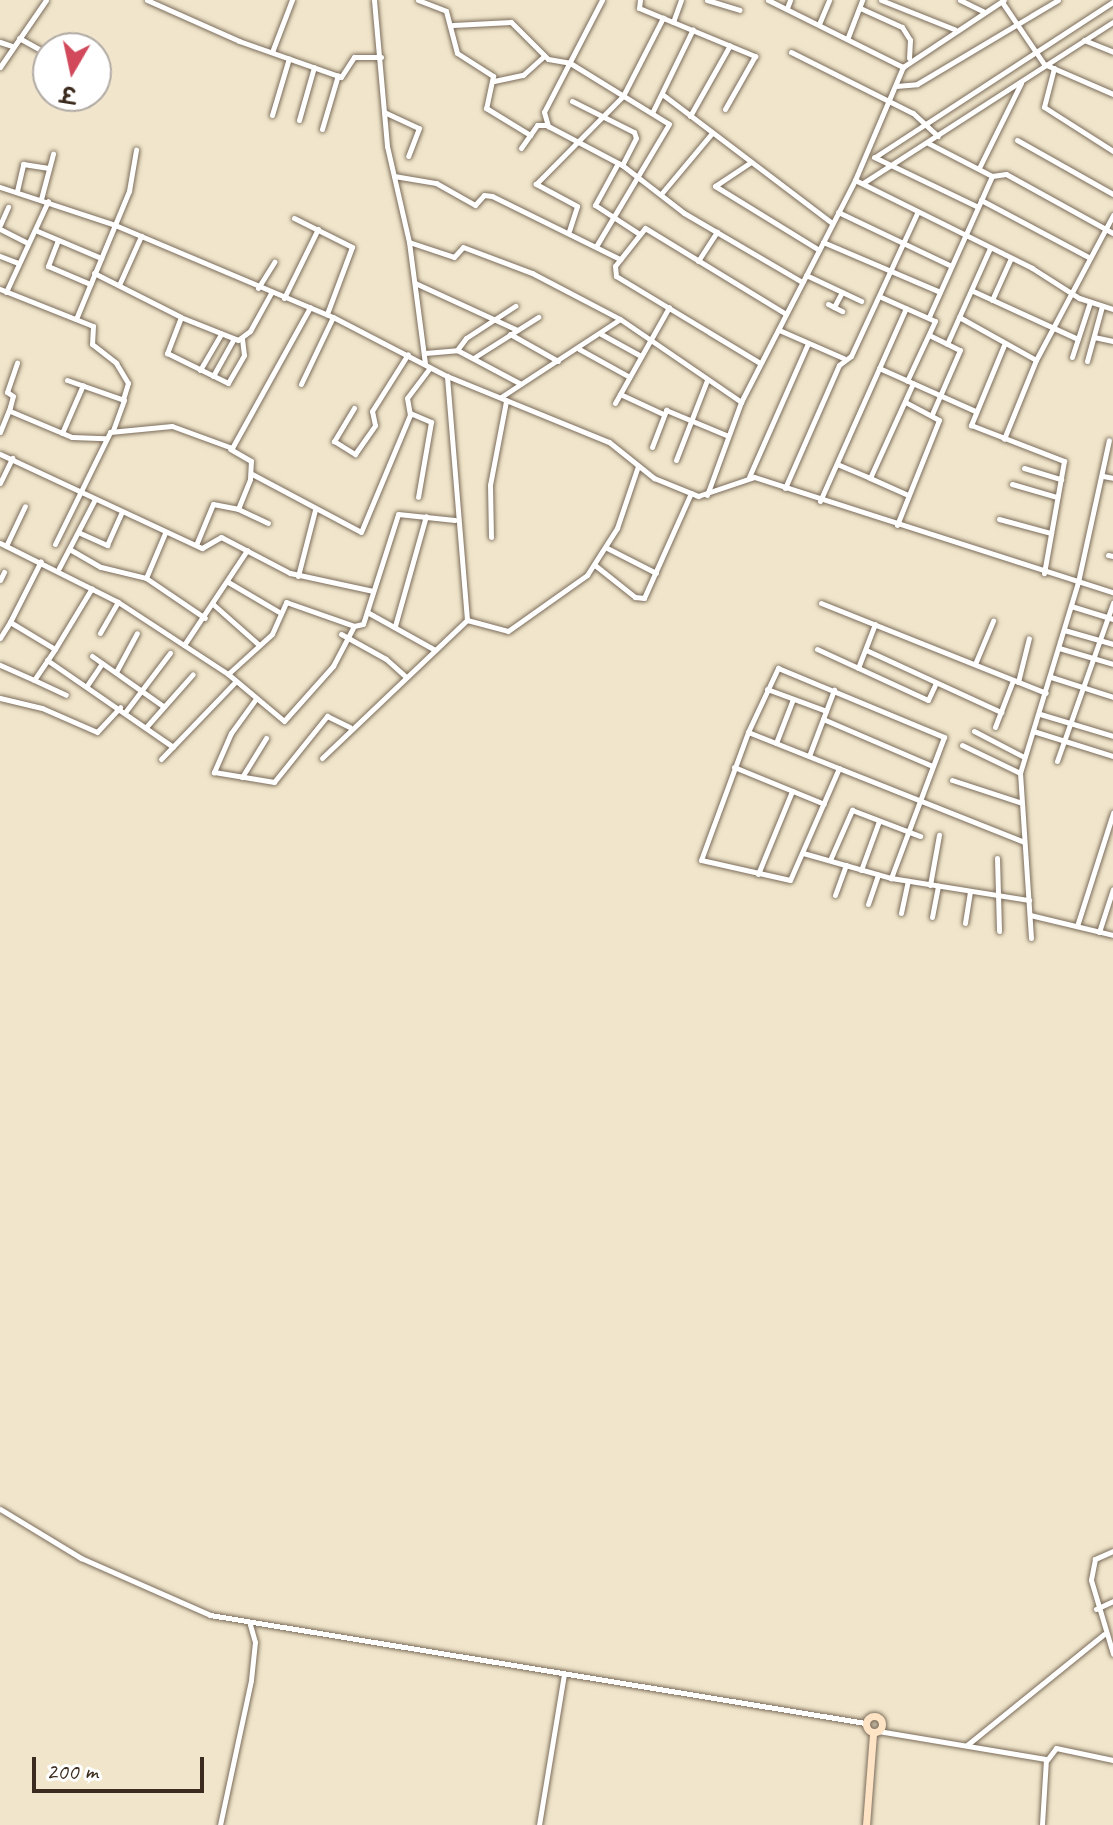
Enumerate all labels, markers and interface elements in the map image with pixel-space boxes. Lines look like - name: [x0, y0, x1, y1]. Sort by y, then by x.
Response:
- north arrow: [32, 32, 112, 112]
- text: उ: [59, 79, 78, 109]
- scale bar: [36, 1741, 208, 1791]
- text: 200 m: [46, 1756, 98, 1786]

